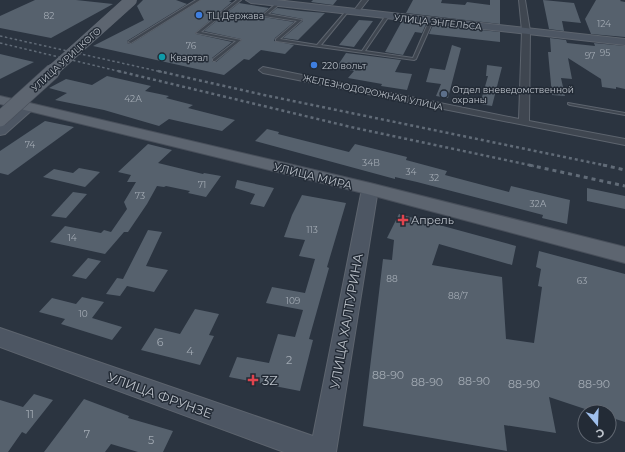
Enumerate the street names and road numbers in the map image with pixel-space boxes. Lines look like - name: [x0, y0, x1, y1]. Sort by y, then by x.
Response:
- street label: УЛИЦА ЭНГЕЛЬСА: [394, 12, 483, 32]
- street label: УЛИЦА УРИЦКОГО: [29, 25, 103, 93]
- street label: ЖЕЛЕЗНОДОРОЖНАЯ УЛИЦА: [302, 72, 445, 112]
- street label: УЛИЦА МИРА: [272, 160, 354, 193]
- street label: УЛИЦА ХАЛТУРИНА: [326, 252, 366, 390]
- street label: УЛИЦА ФРУНЗЕ: [106, 369, 214, 421]

